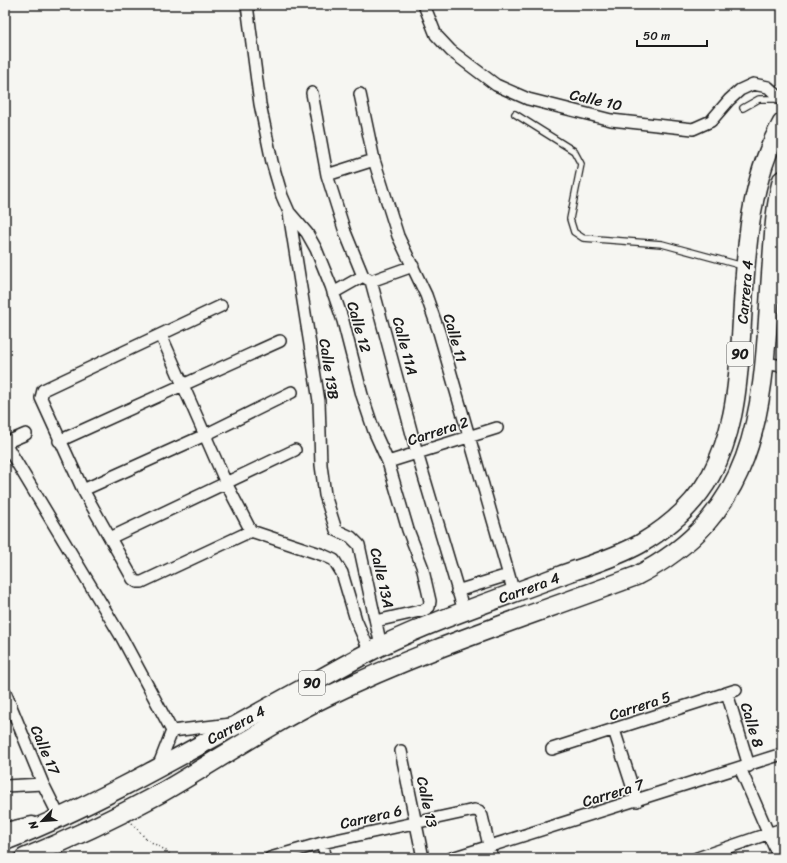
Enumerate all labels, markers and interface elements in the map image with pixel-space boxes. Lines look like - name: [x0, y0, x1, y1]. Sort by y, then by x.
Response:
- scale bar: [637, 22, 707, 48]
- text: 50 m: [643, 25, 670, 47]
- street label: Calle 10: [567, 81, 625, 119]
- street label: Carrera 4: [729, 259, 761, 325]
- street label: Calle 12: [339, 298, 379, 356]
- street label: Calle 11: [436, 310, 474, 366]
- street label: Calle 11A: [385, 314, 425, 378]
- street label: Calle 13B: [311, 337, 347, 402]
- road number: 90: [727, 342, 753, 366]
- street label: Carrera 2: [404, 409, 472, 453]
- street label: Calle 13A: [362, 545, 402, 611]
- street label: Carrera 4: [495, 565, 563, 611]
- road number: 90: [299, 671, 325, 695]
- street label: Carrera 5: [606, 684, 674, 728]
- street label: Carrera 4: [202, 698, 270, 752]
- street label: Calle 8: [733, 699, 771, 751]
- street label: Calle 17: [23, 721, 68, 780]
- street label: Carrera 7: [579, 771, 648, 815]
- street label: Calle 13: [409, 774, 445, 830]
- street label: Carrera 6: [337, 797, 405, 837]
- north arrow: [22, 801, 62, 841]
- text: N: [23, 817, 44, 833]

